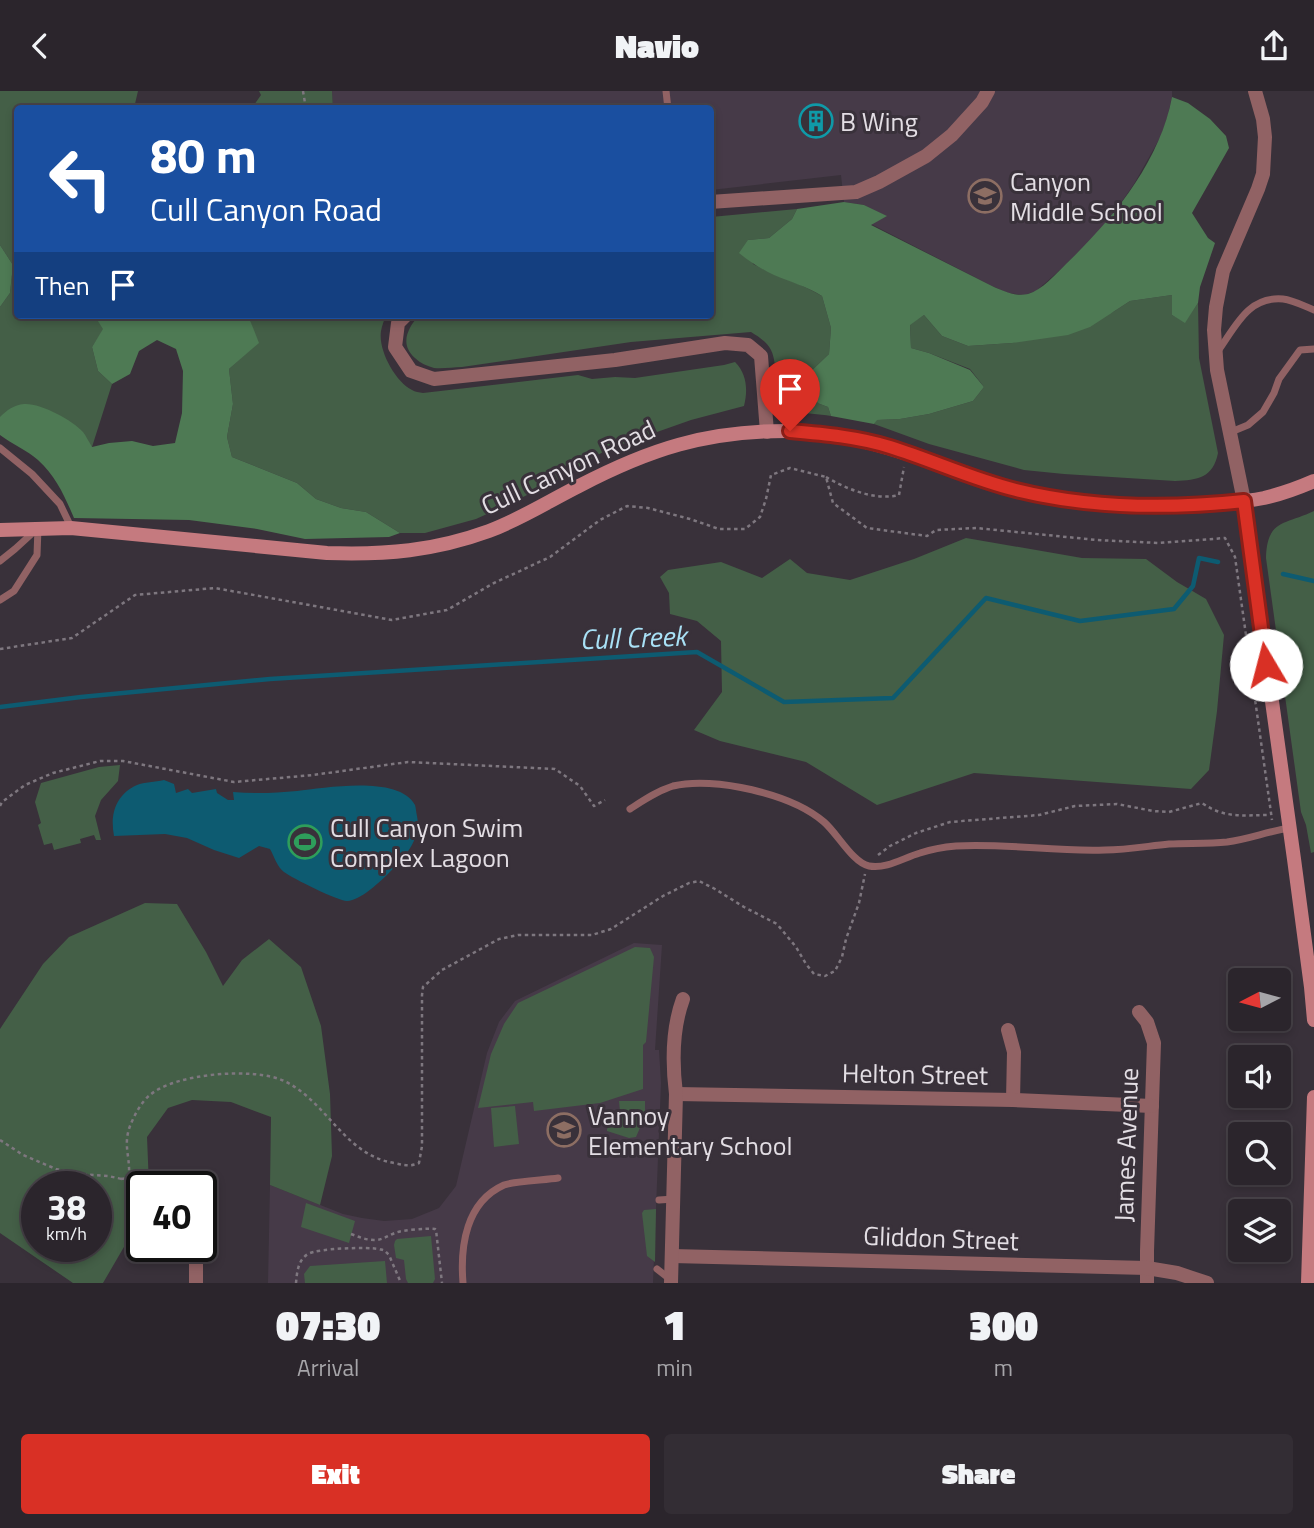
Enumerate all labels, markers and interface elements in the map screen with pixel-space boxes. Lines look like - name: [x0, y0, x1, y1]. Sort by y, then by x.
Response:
- text: Navio: [615, 22, 699, 70]
- icon: back: [21, 27, 59, 65]
- icon: share: [1255, 27, 1293, 65]
- building icon: B Wing: [797, 102, 835, 140]
- place label: B Wing: [840, 102, 918, 141]
- text: 80 m: [150, 117, 257, 192]
- icon: left: [35, 133, 126, 224]
- place label: Canyon Middle School: [1010, 162, 1163, 231]
- school or university icon: Canyon Middle School: [966, 177, 1004, 215]
- text: Cull Canyon Road: [150, 185, 382, 233]
- text: Then: [35, 266, 90, 305]
- icon: arrive: [104, 266, 142, 304]
- pin: [760, 359, 820, 431]
- icon: arrive: [771, 370, 809, 408]
- street label: Cull Canyon Road: [474, 410, 662, 524]
- water label: Cull Creek: [579, 614, 691, 660]
- position arrow: [1229, 628, 1303, 702]
- place label: Cull Canyon Swim Complex Lagoon: [330, 808, 523, 877]
- sports icon: Cull Canyon Swim Complex Lagoon: [286, 823, 324, 861]
- north arrow: [1228, 968, 1292, 1031]
- map controls: [1228, 968, 1291, 1262]
- button: sound: [1228, 1045, 1291, 1108]
- street label: Helton Street: [842, 1053, 988, 1095]
- street label: James Avenue: [1104, 1067, 1148, 1223]
- place label: Vannoy Elementary School: [588, 1096, 793, 1165]
- school or university icon: Vannoy Elementary School: [545, 1111, 583, 1149]
- button: search: [1228, 1122, 1291, 1185]
- speed limit sign: 40: [126, 1171, 217, 1262]
- text: 38: [47, 1180, 86, 1234]
- button: layers: [1228, 1199, 1291, 1262]
- street label: Gliddon Street: [863, 1216, 1019, 1260]
- text: km/h: [46, 1220, 87, 1247]
- text: 07:30: [276, 1292, 380, 1356]
- text: 1: [663, 1292, 686, 1356]
- text: 300: [969, 1292, 1038, 1356]
- text: Arrival: [297, 1350, 359, 1385]
- text: min: [656, 1350, 693, 1385]
- text: m: [994, 1350, 1013, 1385]
- button: Exit: [21, 1434, 650, 1514]
- button: Share: [664, 1434, 1293, 1514]

